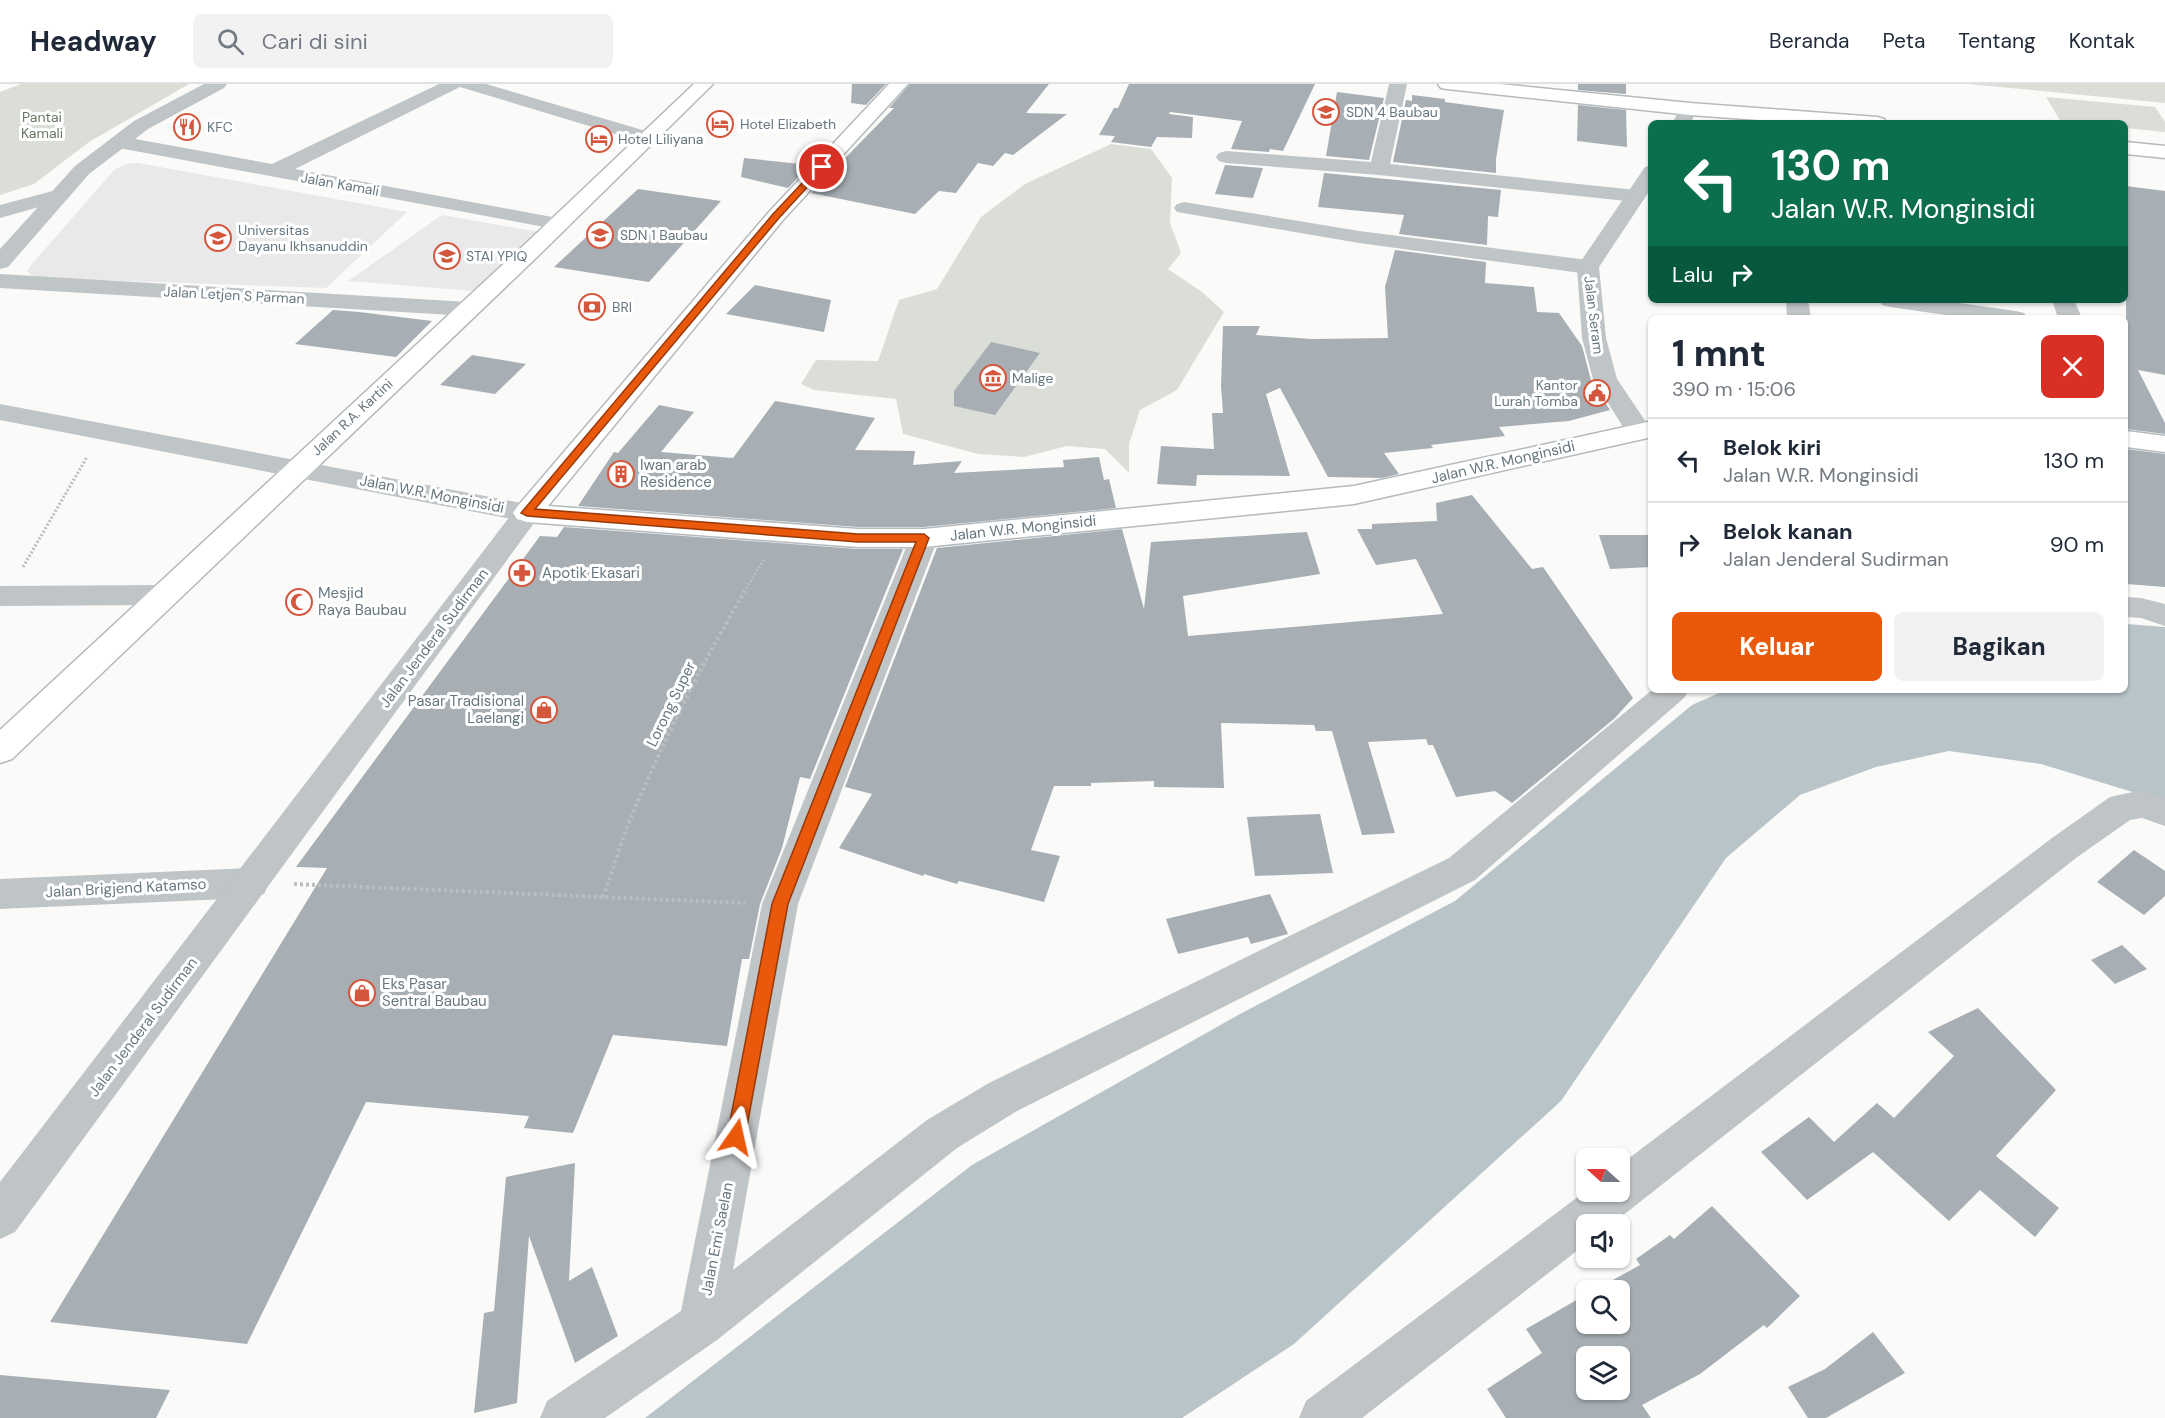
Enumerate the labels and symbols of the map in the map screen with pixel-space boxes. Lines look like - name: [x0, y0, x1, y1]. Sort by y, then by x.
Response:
- school or university icon: SDN 4 Baubau: [1311, 97, 1341, 127]
- place label: SDN 4 Baubau: [1346, 103, 1438, 121]
- park label: Pantai Kamali: [21, 108, 63, 142]
- hotel icon: Hotel Elizabeth: [705, 109, 735, 139]
- restaurant icon: KFC: [172, 112, 202, 142]
- place label: Hotel Elizabeth: [740, 115, 836, 133]
- place label: KFC: [207, 118, 233, 136]
- hotel icon: Hotel Liliyana: [584, 124, 614, 154]
- place label: Hotel Liliyana: [618, 130, 703, 148]
- pin: [796, 141, 847, 192]
- street label: Jalan Kamali: [299, 168, 381, 200]
- school or university icon: SDN 1 Baubau: [585, 220, 615, 250]
- place label: Universitas Dayanu Ikhsanuddin: [238, 221, 368, 255]
- school or university icon: Universitas Dayanu Ikhsanuddin: [203, 223, 233, 253]
- place label: SDN 1 Baubau: [620, 226, 708, 244]
- school or university icon: STAI YPIQ: [432, 241, 462, 271]
- place label: STAI YPIQ: [466, 247, 527, 265]
- street label: Jalan Seram: [1580, 275, 1608, 355]
- street label: Jalan Letjen S Parman: [163, 282, 305, 308]
- bank icon: BRI: [577, 292, 607, 322]
- place label: BRI: [612, 298, 632, 316]
- museum icon: Malige: [978, 363, 1008, 393]
- place label: Malige: [1012, 369, 1053, 387]
- street label: Jalan R.A. Kartini: [307, 375, 397, 459]
- place label: Kantor Lurah Tomba: [1494, 376, 1578, 410]
- public building icon: Kantor Lurah Tomba: [1582, 378, 1612, 408]
- street label: Jalan W.R. Monginsidi: [1429, 436, 1577, 488]
- place label: Iwan arab Residence: [640, 455, 712, 492]
- building icon: Iwan arab Residence: [606, 459, 636, 489]
- street label: Jalan W.R. Monginsidi: [358, 470, 506, 518]
- street label: Jalan W.R. Monginsidi: [949, 510, 1097, 546]
- pharmacy icon: Apotik Ekasari: [507, 558, 537, 588]
- place label: Apotik Ekasari: [542, 563, 640, 583]
- street label: Jalan Jenderal Sudirman: [375, 564, 493, 712]
- place label: Mesjid Raya Baubau: [318, 583, 407, 620]
- mosque icon: Mesjid Raya Baubau: [284, 587, 314, 617]
- street label: Lorong Super: [642, 658, 700, 750]
- place label: Pasar Tradisional Laelangi: [408, 691, 524, 728]
- shop icon: Pasar Tradisional Laelangi: [529, 695, 559, 725]
- street label: Jalan Brigjend Katamso: [45, 874, 207, 902]
- street label: Jalan Jenderal Sudirman: [84, 953, 202, 1101]
- place label: Eks Pasar Sentral Baubau: [382, 974, 487, 1011]
- shop icon: Eks Pasar Sentral Baubau: [347, 978, 377, 1008]
- position arrow: [704, 1105, 768, 1169]
- north arrow: [1576, 1148, 1630, 1202]
- street label: Jalan Emi Saelan: [696, 1181, 738, 1297]

